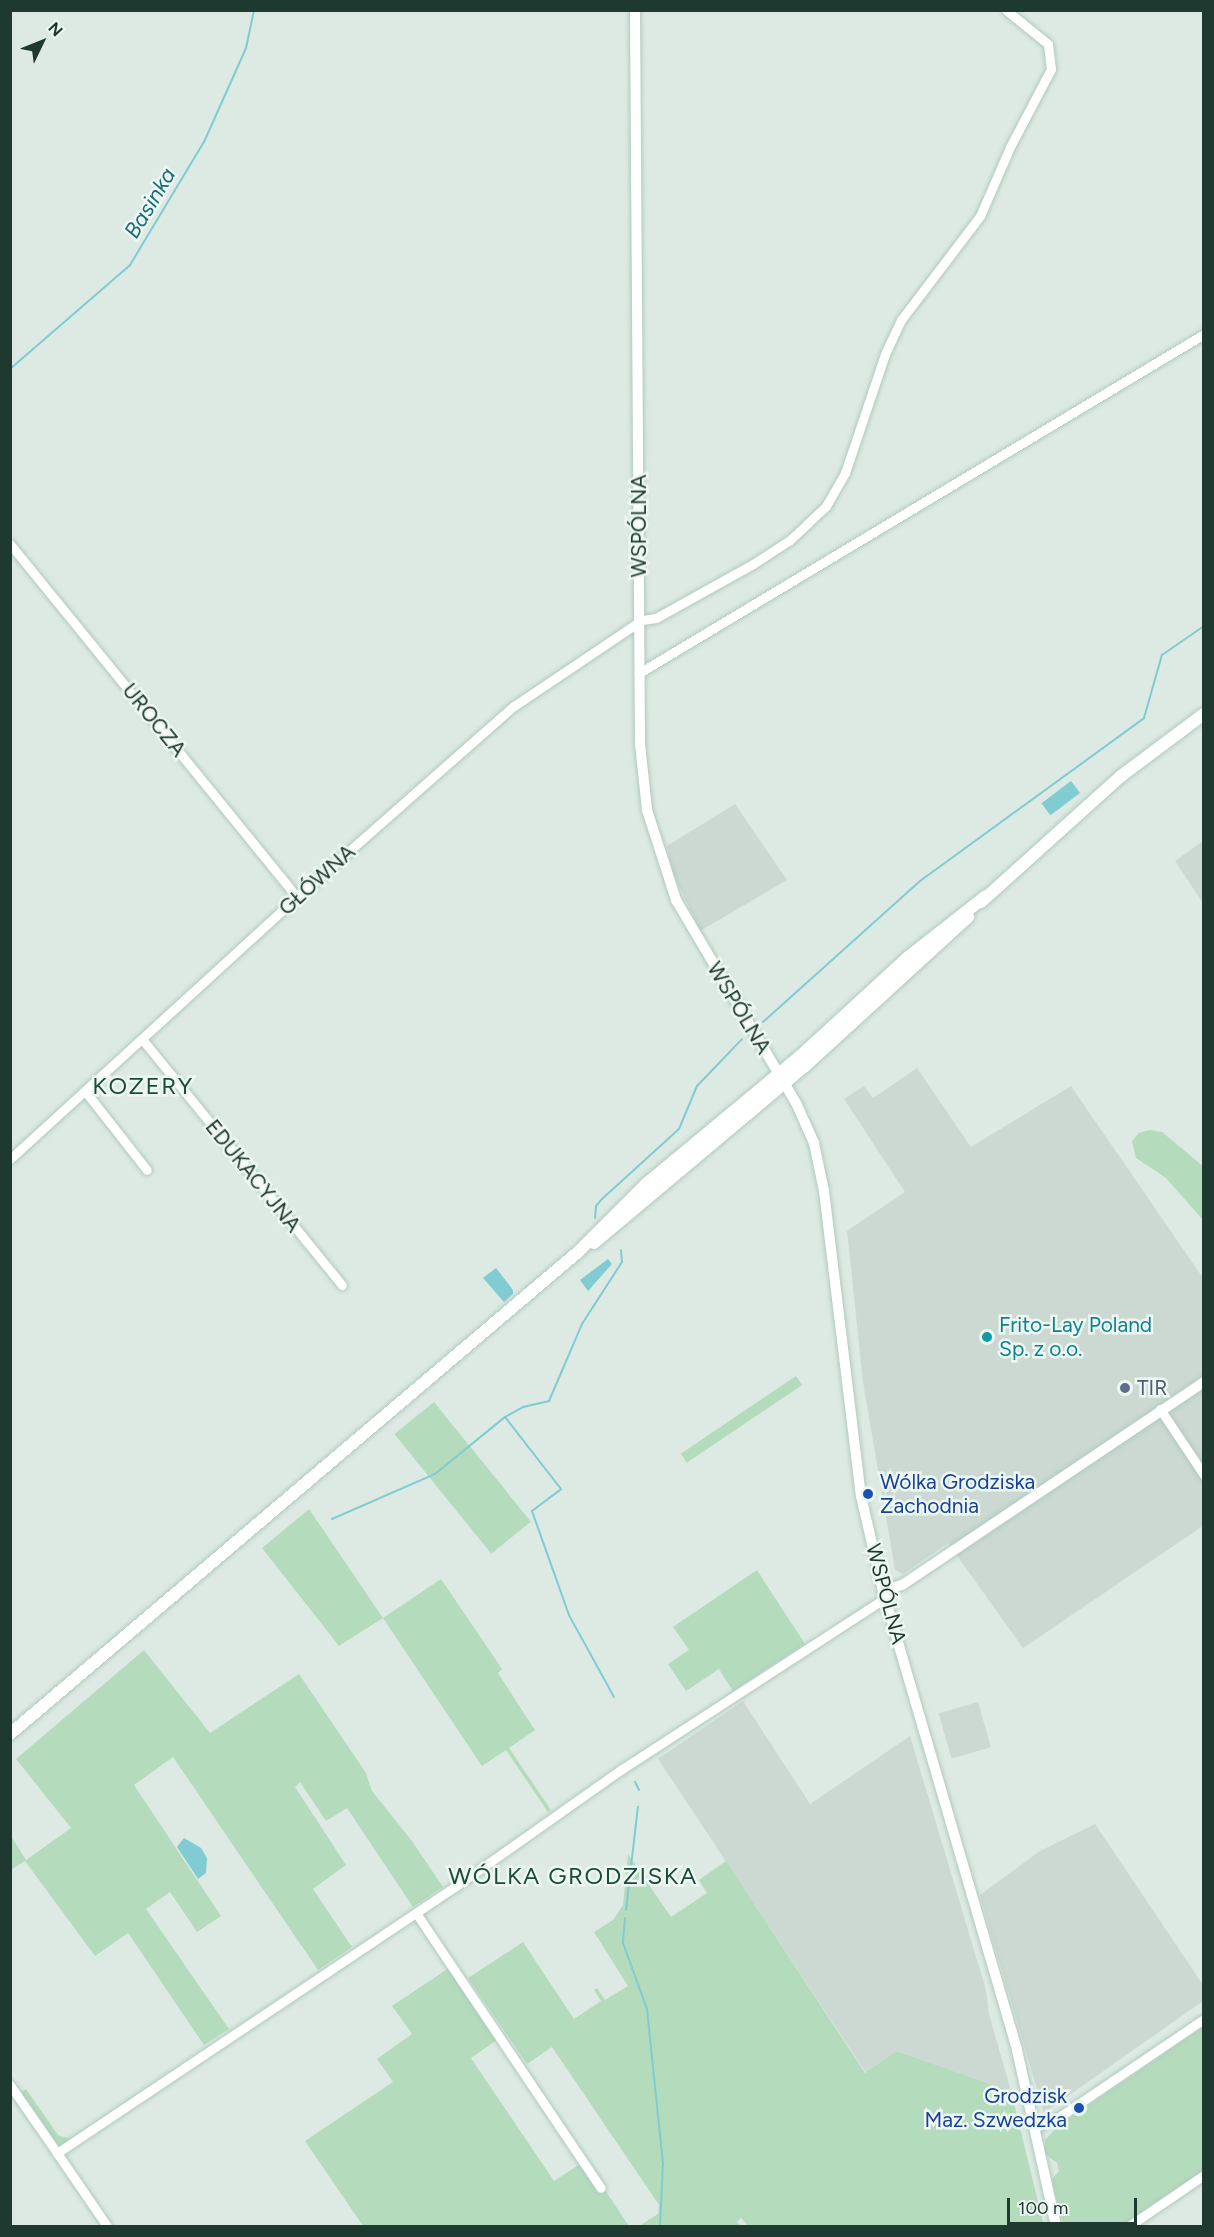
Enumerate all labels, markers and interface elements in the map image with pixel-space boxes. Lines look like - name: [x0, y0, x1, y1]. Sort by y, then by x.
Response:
- north arrow: [12, 12, 72, 72]
- text: N: [44, 18, 67, 40]
- water label: Basinka: [119, 163, 181, 243]
- street label: WSPÓLNA: [626, 475, 652, 577]
- street label: UROCZA: [117, 678, 191, 762]
- street label: GŁÓWNA: [274, 839, 360, 921]
- street label: WSPÓLNA: [702, 957, 776, 1059]
- district label: KOZERY: [92, 1072, 194, 1100]
- street label: EDUKACYJNA: [200, 1115, 306, 1237]
- place label: Frito-Lay Poland Sp. z o.o.: [999, 1312, 1152, 1362]
- marker: Frito-Lay Poland Sp. z o.o.: [980, 1330, 994, 1344]
- place label: TIR: [1137, 1375, 1167, 1401]
- marker: TIR: [1118, 1381, 1132, 1395]
- place label: Wólka Grodziska Zachodnia: [880, 1469, 1035, 1519]
- marker: Wólka Grodziska Zachodnia: [861, 1487, 875, 1501]
- street label: WSPÓLNA: [861, 1541, 911, 1647]
- district label: WÓLKA GRODZISKA: [448, 1862, 698, 1890]
- place label: Grodzisk Maz. Szwedzka: [924, 2083, 1067, 2133]
- marker: Grodzisk Maz. Szwedzka: [1072, 2101, 1086, 2115]
- scale bar: [1010, 2186, 1140, 2224]
- text: 100 m: [1018, 2197, 1068, 2219]

